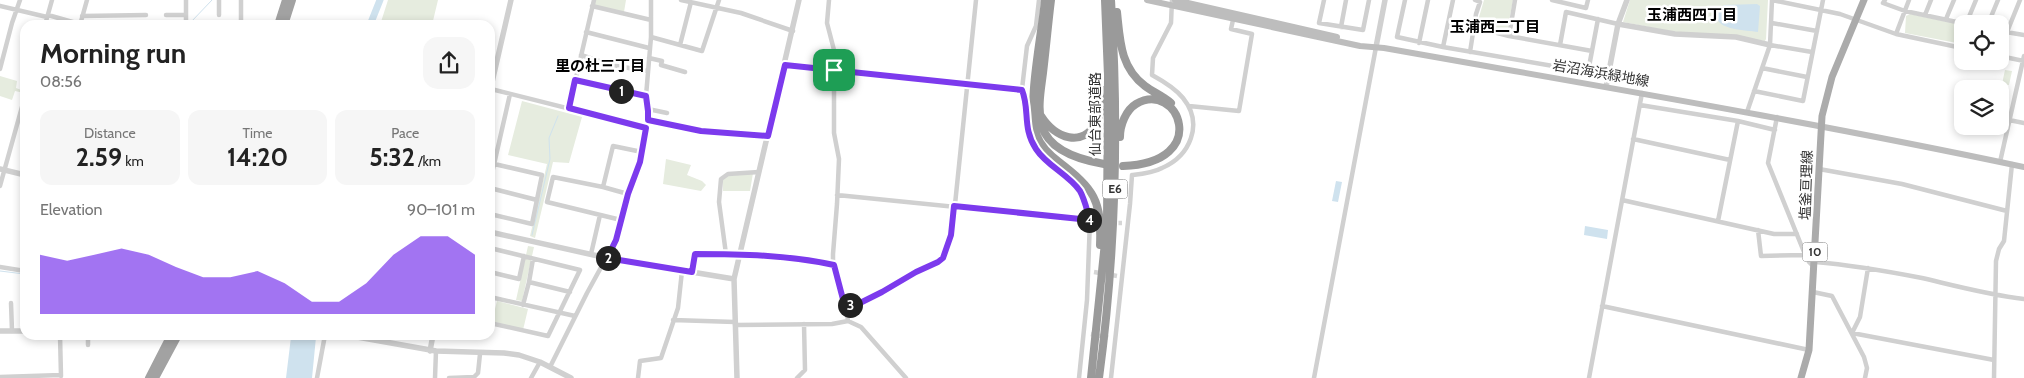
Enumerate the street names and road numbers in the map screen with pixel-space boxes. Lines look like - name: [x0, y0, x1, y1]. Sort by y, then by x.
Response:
- street label: 岩沼海浜緑地線: [1551, 56, 1651, 90]
- street label: 仙台東部道路: [1086, 72, 1104, 156]
- street label: 塩釜亘理線: [1796, 150, 1816, 220]
- road number: E6: [1102, 180, 1128, 198]
- road number: 10: [1802, 242, 1828, 262]

